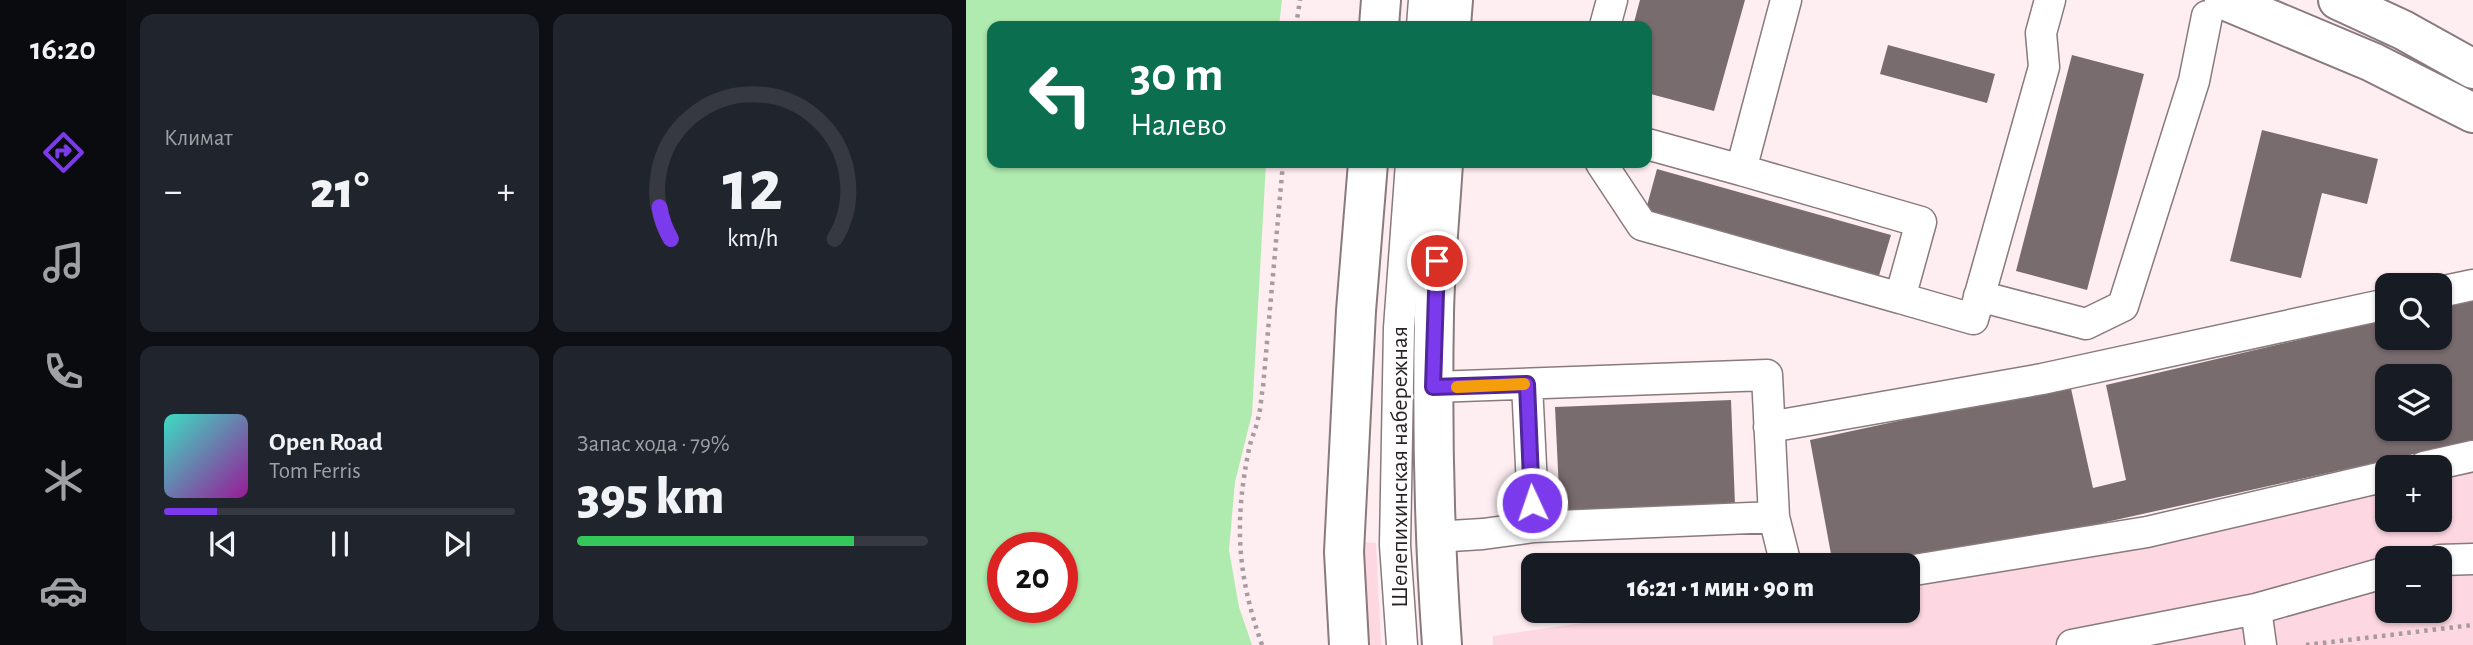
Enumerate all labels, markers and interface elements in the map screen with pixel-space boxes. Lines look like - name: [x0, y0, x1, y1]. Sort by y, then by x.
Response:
- text: 16:20: [30, 33, 96, 65]
- icon: left: [1015, 49, 1106, 140]
- text: 30 m: [1130, 51, 1224, 100]
- text: Налево: [1130, 109, 1227, 141]
- text: Климат: [164, 127, 233, 150]
- icon: directions: [39, 128, 88, 177]
- text: 12: [722, 151, 783, 224]
- text: 21°: [310, 165, 369, 217]
- text: −: [164, 173, 182, 211]
- text: +: [497, 173, 515, 211]
- text: km/h: [727, 226, 778, 251]
- pin: [1407, 231, 1467, 291]
- icon: music: [39, 238, 88, 287]
- icon: arrive: [1418, 242, 1456, 280]
- map controls: [2375, 273, 2452, 623]
- button: search: [2375, 273, 2452, 350]
- street label: Шелепихинская набережная: [1388, 326, 1412, 608]
- icon: phone: [39, 347, 88, 396]
- button: layers: [2375, 364, 2452, 441]
- text: Open Road: [269, 429, 383, 455]
- text: Запас хода · 79%: [577, 433, 730, 456]
- button: +: [2375, 455, 2452, 532]
- icon: climate: [39, 456, 88, 505]
- text: Tom Ferris: [269, 460, 361, 483]
- position arrow: [1495, 466, 1569, 540]
- text: 395 km: [577, 471, 724, 523]
- icon: previous: [204, 525, 242, 563]
- icon: pause: [321, 525, 359, 563]
- icon: next: [438, 525, 476, 563]
- speed limit sign: 20: [987, 532, 1078, 623]
- button: −: [2375, 546, 2452, 623]
- icon: car: [39, 566, 88, 615]
- text: 16:21 · 1 мин · 90 m: [1627, 575, 1814, 601]

